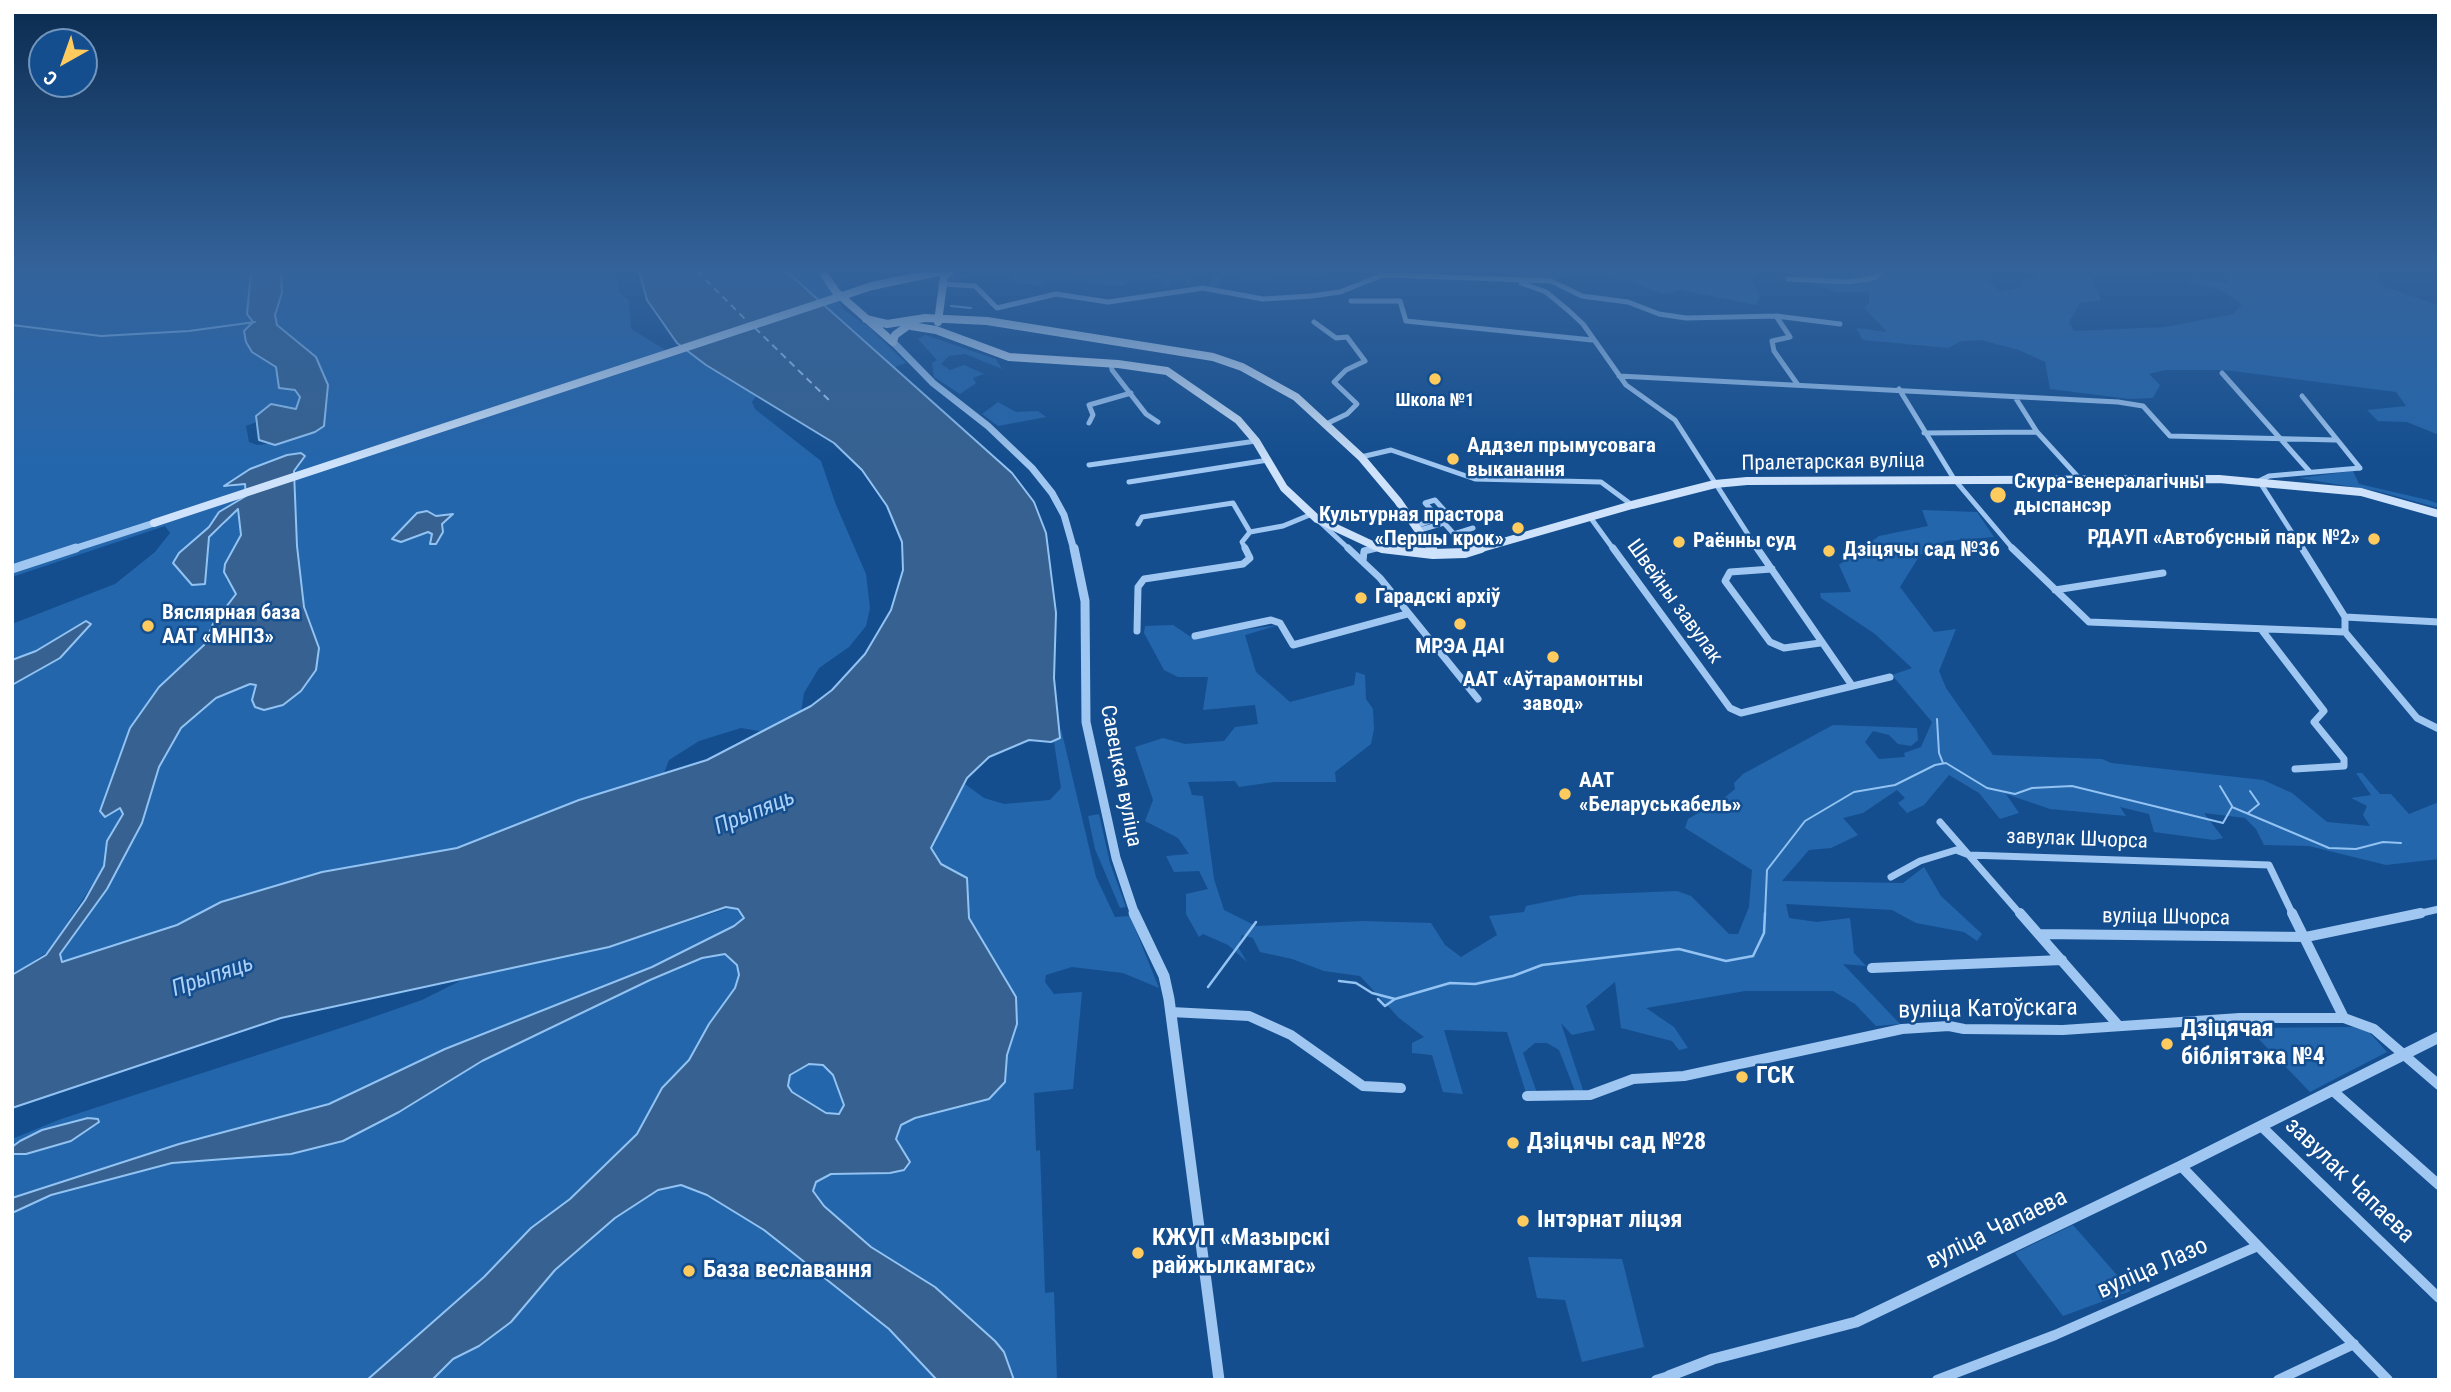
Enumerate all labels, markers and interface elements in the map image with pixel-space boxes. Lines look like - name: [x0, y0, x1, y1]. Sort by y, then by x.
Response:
- north arrow: [28, 28, 98, 98]
- text: С: [39, 66, 62, 90]
- marker: Школа №1: [1427, 371, 1443, 387]
- place label: Школа №1: [1396, 390, 1474, 412]
- place label: Аддзел прымусовага выканання: [1467, 434, 1656, 484]
- street label: Пралетарская вуліца: [1741, 449, 1925, 477]
- marker: Аддзел прымусовага выканання: [1445, 451, 1461, 467]
- place label: Скура-венералагічны дыспансэр: [2014, 470, 2205, 520]
- marker: Скура-венералагічны дыспансэр: [1988, 485, 2008, 505]
- place label: Культурная прастора «Першы крок»: [1319, 503, 1504, 553]
- marker: Культурная прастора «Першы крок»: [1510, 520, 1526, 536]
- place label: РДАУП «Автобусный парк №2»: [2088, 526, 2360, 552]
- place label: Раённы суд: [1693, 529, 1796, 555]
- marker: РДАУП «Автобусный парк №2»: [2366, 531, 2382, 547]
- marker: Раённы суд: [1671, 534, 1687, 550]
- street label: Швейны завулак: [1621, 535, 1727, 669]
- place label: Дзіцячы сад №36: [1843, 538, 2000, 564]
- marker: Дзіцячы сад №36: [1821, 543, 1837, 559]
- place label: Гарадскі архіў: [1375, 585, 1500, 611]
- marker: Гарадскі архіў: [1353, 590, 1369, 606]
- place label: Вяслярная база ААТ «МНПЗ»: [162, 601, 300, 651]
- marker: МРЭА ДАІ: [1452, 616, 1468, 632]
- marker: Вяслярная база ААТ «МНПЗ»: [140, 618, 156, 634]
- place label: МРЭА ДАІ: [1415, 635, 1505, 661]
- marker: ААТ «Аўтарамонтны завод»: [1545, 649, 1561, 665]
- place label: ААТ «Аўтарамонтны завод»: [1463, 668, 1643, 718]
- street label: Савецкая вуліца: [1094, 703, 1146, 849]
- place label: ААТ «Беларуськабель»: [1579, 769, 1741, 819]
- water label: Прыпяць: [711, 784, 799, 842]
- marker: ААТ «Беларуськабель»: [1557, 786, 1573, 802]
- street label: завулак Шчорса: [2006, 825, 2148, 855]
- street label: вуліца Шчорса: [2102, 904, 2230, 932]
- water label: Прыпяць: [168, 950, 258, 1004]
- street label: вуліца Катоўскага: [1898, 994, 2078, 1026]
- place label: Дзіцячая бібліятэка №4: [2181, 1016, 2325, 1072]
- marker: Дзіцячая бібліятэка №4: [2159, 1036, 2175, 1052]
- place label: ГСК: [1756, 1063, 1794, 1091]
- marker: ГСК: [1734, 1069, 1750, 1085]
- street label: завулак Чапаева: [2278, 1112, 2420, 1250]
- place label: Дзіцячы сад №28: [1527, 1129, 1706, 1157]
- marker: Дзіцячы сад №28: [1505, 1135, 1521, 1151]
- street label: вуліца Чапаева: [1922, 1183, 2072, 1277]
- place label: Інтэрнат ліцэя: [1537, 1207, 1682, 1235]
- marker: Інтэрнат ліцэя: [1515, 1213, 1531, 1229]
- place label: КЖУП «Мазырскі райжылкамгас»: [1152, 1225, 1330, 1281]
- street label: вуліца Лазо: [2093, 1232, 2213, 1306]
- marker: КЖУП «Мазырскі райжылкамгас»: [1130, 1245, 1146, 1261]
- place label: База веславання: [703, 1257, 872, 1285]
- marker: База веславання: [681, 1263, 697, 1279]

